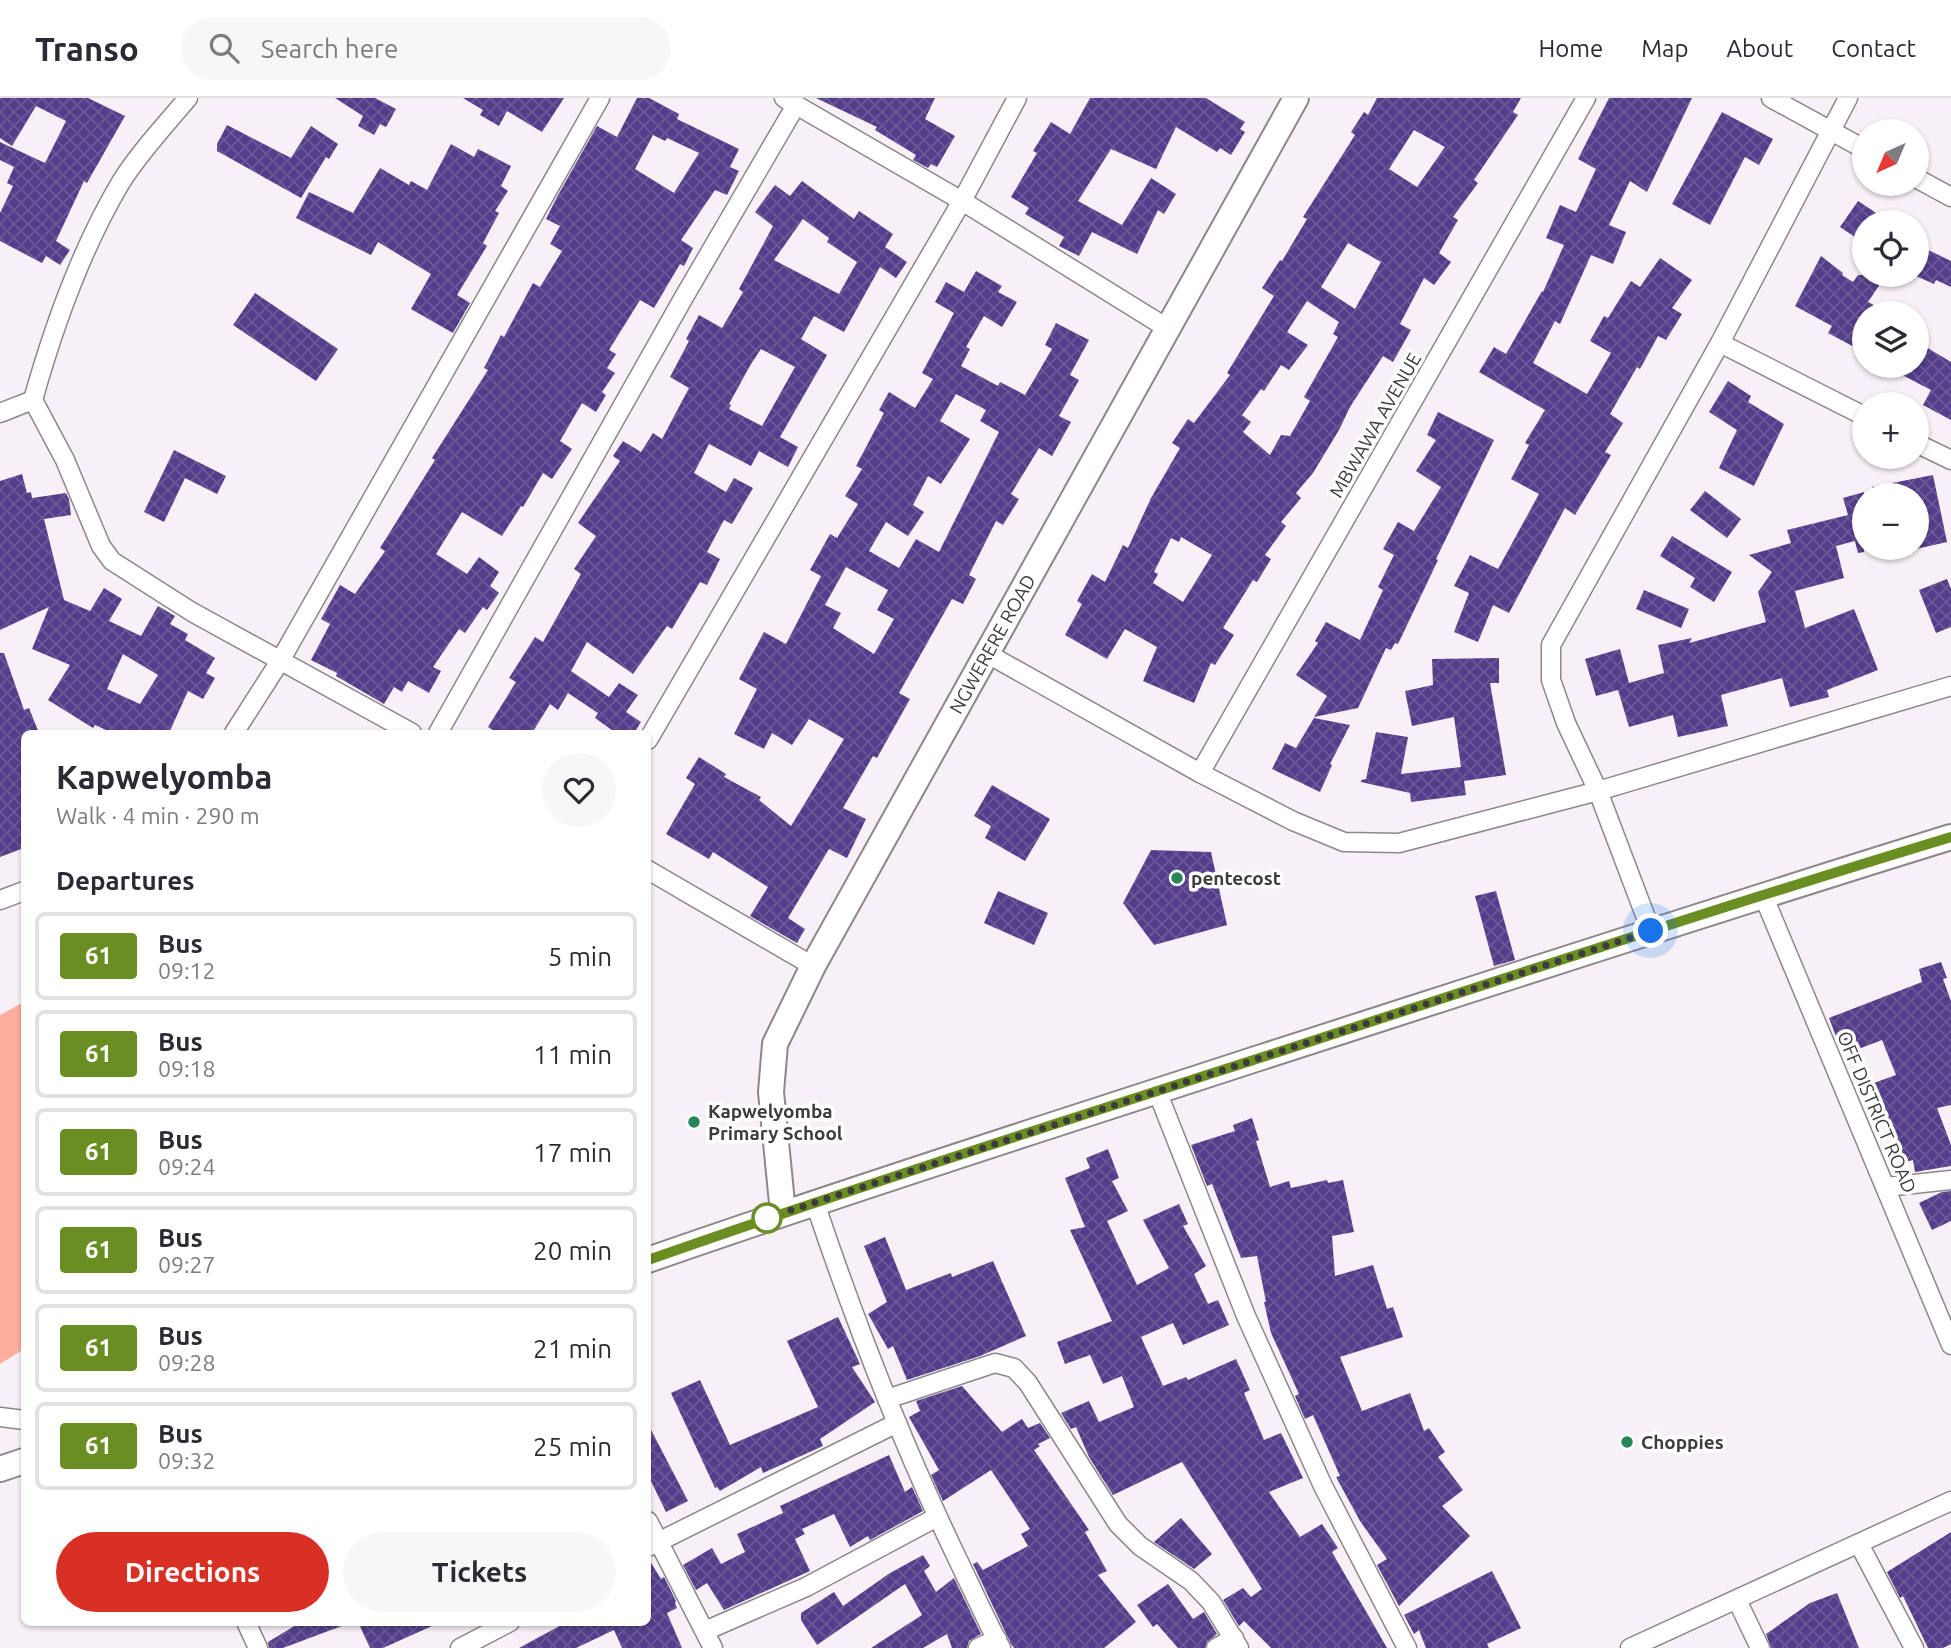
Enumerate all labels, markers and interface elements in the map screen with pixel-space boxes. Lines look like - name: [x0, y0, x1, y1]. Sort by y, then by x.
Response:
- search box: [181, 17, 671, 80]
- icon: search: [205, 29, 243, 67]
- text: Transo: [35, 30, 139, 67]
- text: Search here: [261, 34, 398, 63]
- text: Home: [1538, 35, 1603, 62]
- text: Map: [1641, 35, 1688, 62]
- text: About: [1726, 35, 1793, 62]
- text: Contact: [1831, 35, 1916, 62]
- north arrow: [1852, 119, 1928, 196]
- map controls: [1852, 119, 1929, 560]
- button: locate: [1852, 210, 1929, 287]
- button: layers: [1852, 301, 1929, 378]
- street label: MBWAWA AVENUE: [1325, 349, 1425, 501]
- button: +: [1852, 392, 1929, 469]
- button: −: [1852, 483, 1929, 560]
- street label: NGWERERE ROAD: [945, 571, 1040, 718]
- button: heart: [542, 753, 616, 827]
- text: Kapwelyomba: [56, 758, 272, 795]
- text: Walk · 4 min · 290 m: [56, 803, 260, 828]
- text: Departures: [56, 866, 194, 895]
- place label: pentecost: [1191, 867, 1281, 889]
- marker: pentecost: [1169, 870, 1185, 886]
- your location: [1633, 913, 1668, 948]
- text: Bus: [158, 929, 203, 958]
- text: 61: [85, 942, 112, 969]
- text: 5 min: [548, 942, 612, 971]
- text: 09:12: [158, 958, 216, 983]
- text: Bus: [158, 1027, 203, 1056]
- street label: OFF DISTRICT ROAD: [1833, 1028, 1921, 1196]
- text: 61: [85, 1040, 112, 1067]
- text: 11 min: [533, 1040, 612, 1069]
- text: 09:18: [158, 1056, 216, 1081]
- place label: Kapwelyomba Primary School: [708, 1100, 843, 1144]
- marker: Kapwelyomba Primary School: [686, 1114, 702, 1130]
- text: Bus: [158, 1125, 203, 1154]
- text: 61: [85, 1138, 112, 1165]
- text: 17 min: [533, 1138, 612, 1167]
- text: 09:24: [158, 1154, 216, 1179]
- unlabelled marker: [752, 1203, 782, 1233]
- text: Bus: [158, 1223, 203, 1252]
- text: 61: [85, 1236, 112, 1263]
- text: 20 min: [533, 1236, 612, 1265]
- text: 09:27: [158, 1252, 216, 1277]
- text: Bus: [158, 1321, 203, 1350]
- text: 61: [85, 1334, 112, 1361]
- text: 21 min: [533, 1334, 612, 1363]
- text: 09:28: [158, 1350, 216, 1375]
- text: Bus: [158, 1419, 203, 1448]
- place label: Choppies: [1641, 1431, 1724, 1453]
- text: 61: [85, 1432, 112, 1459]
- text: 25 min: [533, 1432, 612, 1461]
- marker: Choppies: [1619, 1434, 1635, 1450]
- text: 09:32: [158, 1448, 216, 1473]
- button: Directions: [56, 1532, 329, 1612]
- button: Tickets: [343, 1532, 616, 1612]

